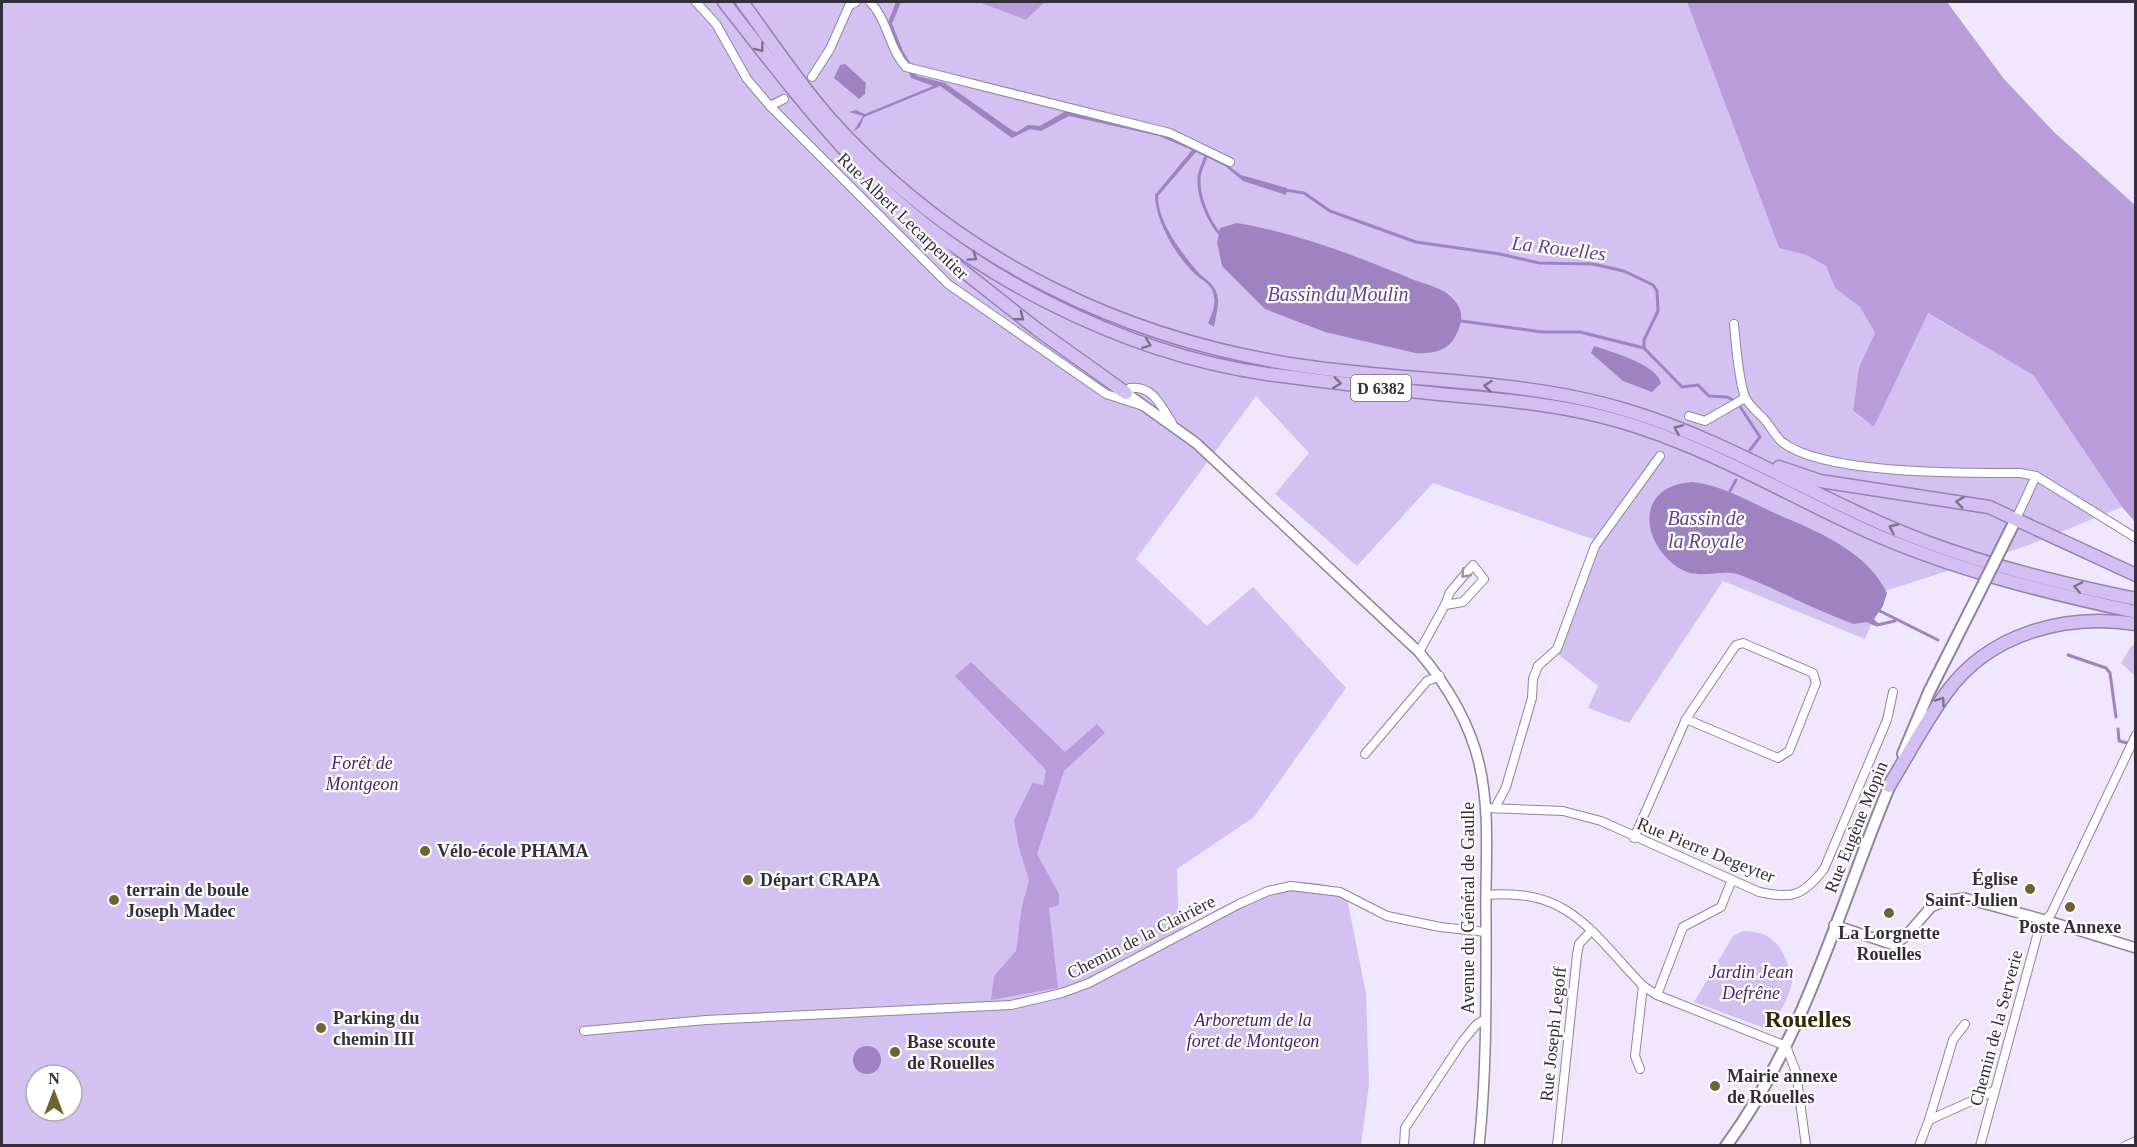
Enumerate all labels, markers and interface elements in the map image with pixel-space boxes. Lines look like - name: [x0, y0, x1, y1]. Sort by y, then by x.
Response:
- one-way arrow: [753, 41, 764, 52]
- street label: Rue Albert Lecarpentier: [833, 148, 973, 284]
- water label: La Rouelles: [1510, 231, 1608, 265]
- one-way arrow: [966, 250, 977, 261]
- water label: Bassin du Moulin: [1267, 283, 1409, 305]
- one-way arrow: [1014, 309, 1025, 320]
- one-way arrow: [1140, 337, 1151, 349]
- road number: D 6382: [1351, 375, 1411, 401]
- one-way arrow: [1333, 376, 1342, 388]
- one-way arrow: [1484, 380, 1493, 393]
- one-way arrow: [1673, 424, 1684, 436]
- one-way arrow: [1956, 496, 1965, 509]
- water label: Bassin de la Royale: [1667, 507, 1745, 553]
- one-way arrow: [1888, 523, 1899, 535]
- one-way arrow: [1461, 567, 1472, 578]
- one-way arrow: [2074, 581, 2084, 594]
- one-way arrow: [1934, 696, 1945, 707]
- park label: Forêt de Montgeon: [325, 753, 398, 794]
- street label: Rue Eugène Mopin: [1821, 758, 1891, 896]
- street label: Avenue du Général de Gaulle: [1458, 802, 1478, 1014]
- street label: Rue Pierre Degeyter: [1634, 813, 1778, 887]
- place label: Vélo-école PHAMA: [437, 841, 588, 861]
- marker: Vélo-école PHAMA: [418, 844, 432, 858]
- place label: Église Saint-Julien: [1925, 868, 2018, 910]
- place label: Départ CRAPA: [760, 870, 880, 890]
- marker: Départ CRAPA: [741, 873, 755, 887]
- place label: terrain de boule Joseph Madec: [126, 880, 249, 921]
- marker: Église Saint-Julien: [2023, 882, 2037, 896]
- street label: Chemin de la Clairière: [1064, 891, 1218, 983]
- marker: terrain de boule Joseph Madec: [107, 893, 121, 907]
- marker: Poste Annexe: [2063, 900, 2077, 914]
- marker: La Lorgnette Rouelles: [1882, 906, 1896, 920]
- place label: Poste Annexe: [2019, 917, 2121, 937]
- place label: La Lorgnette Rouelles: [1838, 923, 1940, 964]
- street label: Chemin de la Serverie: [1966, 948, 2026, 1108]
- park label: Jardin Jean Defrêne: [1709, 962, 1793, 1003]
- street label: Rue Joseph Legoff: [1536, 965, 1570, 1103]
- district label: Rouelles: [1765, 1006, 1851, 1032]
- place label: Parking du chemin III: [333, 1008, 420, 1049]
- park label: Arboretum de la foret de Montgeon: [1187, 1010, 1319, 1051]
- marker: Parking du chemin III: [314, 1021, 328, 1035]
- place label: Base scoute de Rouelles: [907, 1032, 996, 1073]
- marker: Base scoute de Rouelles: [888, 1045, 902, 1059]
- north arrow: [24, 1063, 84, 1123]
- place label: Mairie annexe de Rouelles: [1727, 1066, 1837, 1107]
- text: N: [48, 1070, 60, 1087]
- marker: Mairie annexe de Rouelles: [1708, 1079, 1722, 1093]

